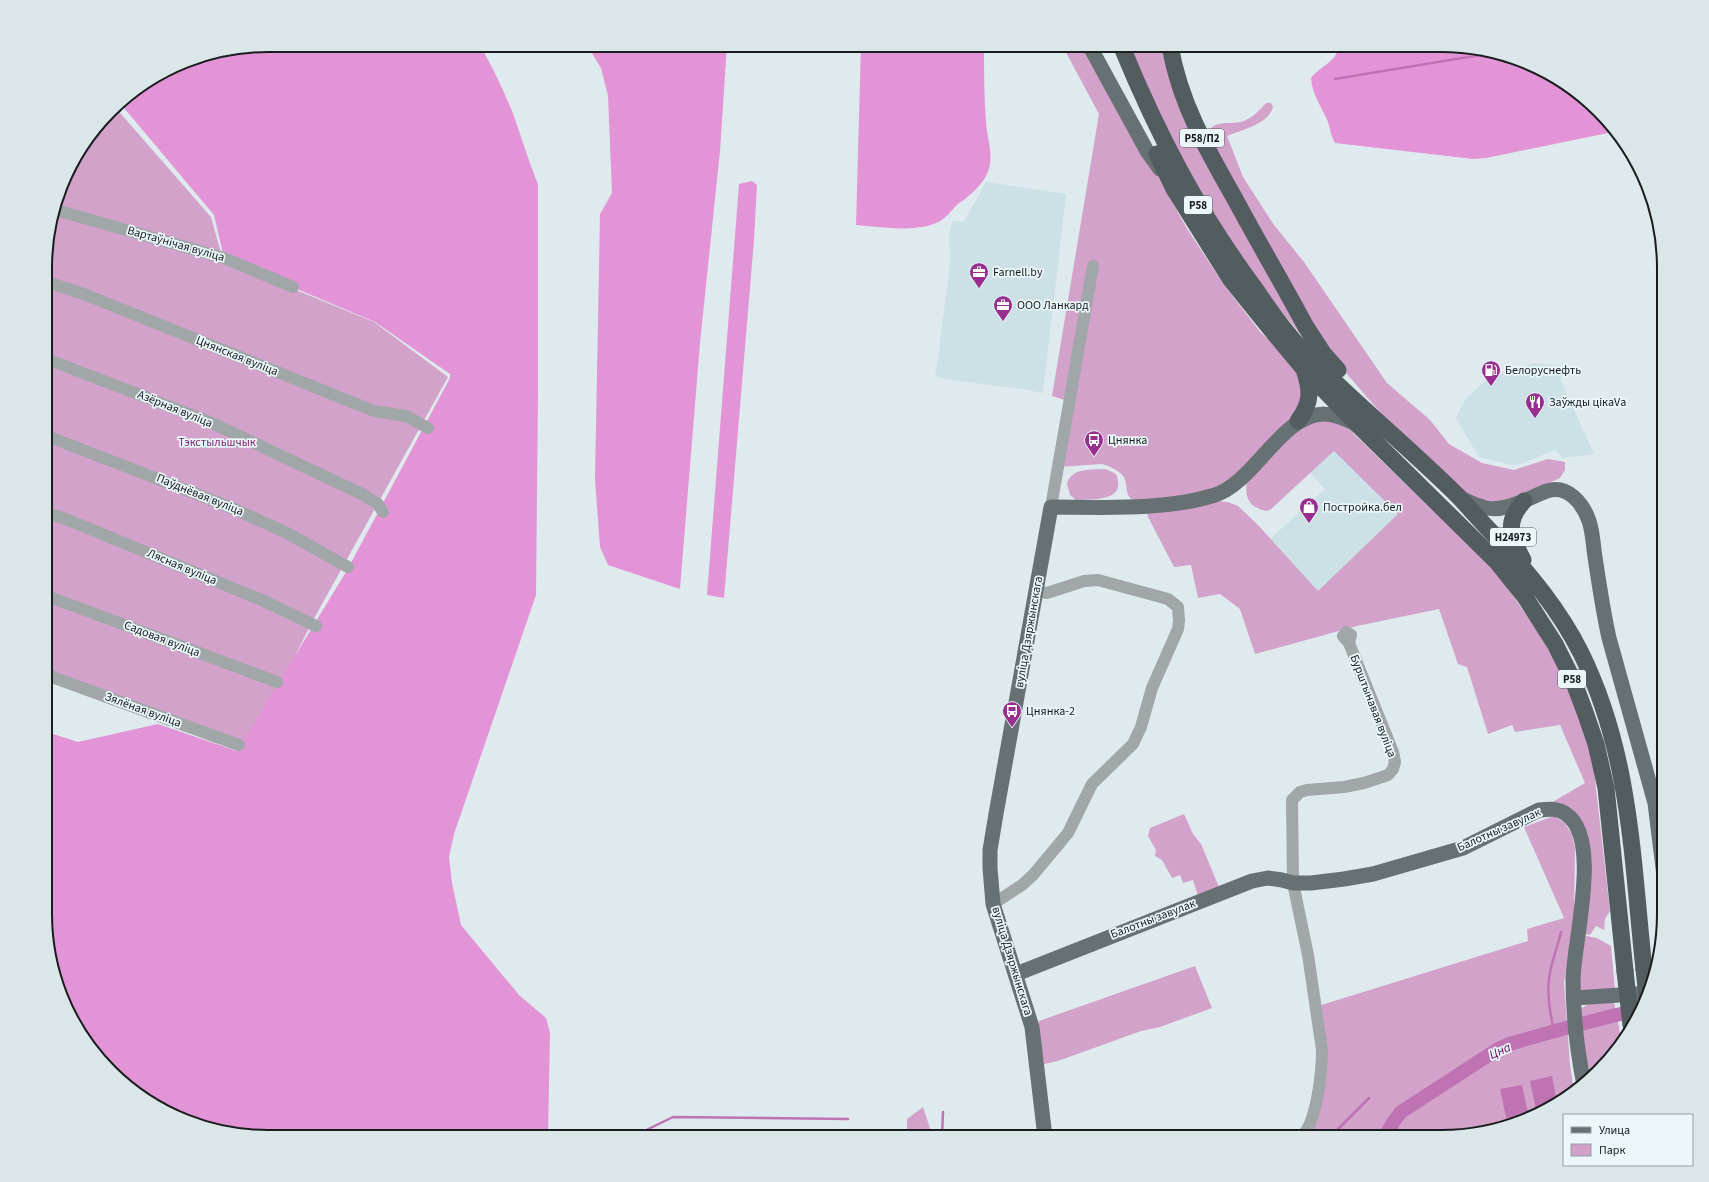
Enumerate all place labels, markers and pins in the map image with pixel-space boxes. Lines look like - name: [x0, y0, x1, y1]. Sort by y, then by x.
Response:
- office icon: Farnell.by: [968, 261, 990, 289]
- place label: Farnell.by: [993, 264, 1043, 281]
- office icon: ООО Ланкард: [992, 294, 1014, 322]
- place label: ООО Ланкард: [1017, 297, 1089, 314]
- fuel station icon: Белоруснефть: [1480, 359, 1502, 387]
- place label: Белоруснефть: [1505, 362, 1581, 379]
- restaurant icon: Заўжды цікаVа: [1524, 391, 1546, 419]
- place label: Заўжды цікаVа: [1549, 394, 1626, 411]
- bus stop icon: Цнянка: [1083, 429, 1105, 457]
- place label: Цнянка: [1108, 432, 1147, 449]
- shop icon: Постройка.бел: [1298, 496, 1320, 524]
- place label: Постройка.бел: [1323, 499, 1402, 516]
- bus stop icon: Цнянка-2: [1001, 700, 1023, 728]
- place label: Цнянка-2: [1026, 703, 1075, 720]

